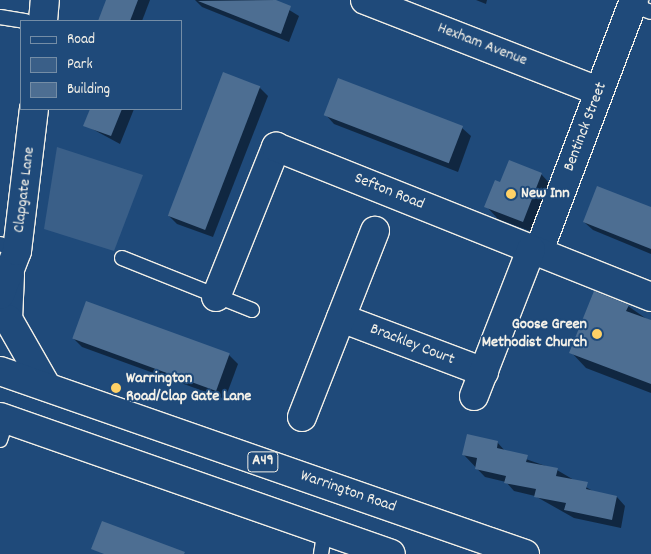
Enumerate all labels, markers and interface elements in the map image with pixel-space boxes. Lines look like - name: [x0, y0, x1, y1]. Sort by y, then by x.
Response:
- street label: Hexham Avenue: [434, 19, 530, 71]
- legend: [20, 20, 182, 110]
- text: Road: [67, 29, 95, 51]
- text: Park: [67, 54, 93, 76]
- text: Building: [67, 79, 110, 101]
- street label: Bentinck Street: [560, 80, 612, 174]
- street label: Clapgate Lane: [10, 146, 40, 234]
- street label: Sefton Road: [351, 169, 427, 215]
- place label: New Inn: [521, 184, 570, 204]
- marker: New Inn: [505, 188, 517, 200]
- place label: Goose Green Methodist Church: [482, 315, 587, 353]
- street label: Brackley Court: [367, 320, 457, 370]
- marker: Goose Green Methodist Church: [591, 328, 603, 340]
- place label: Warrington Road/Clap Gate Lane: [126, 369, 251, 407]
- marker: Warrington Road/Clap Gate Lane: [110, 382, 122, 394]
- road number: A49: [247, 450, 279, 474]
- street label: Warrington Road: [298, 467, 398, 517]

